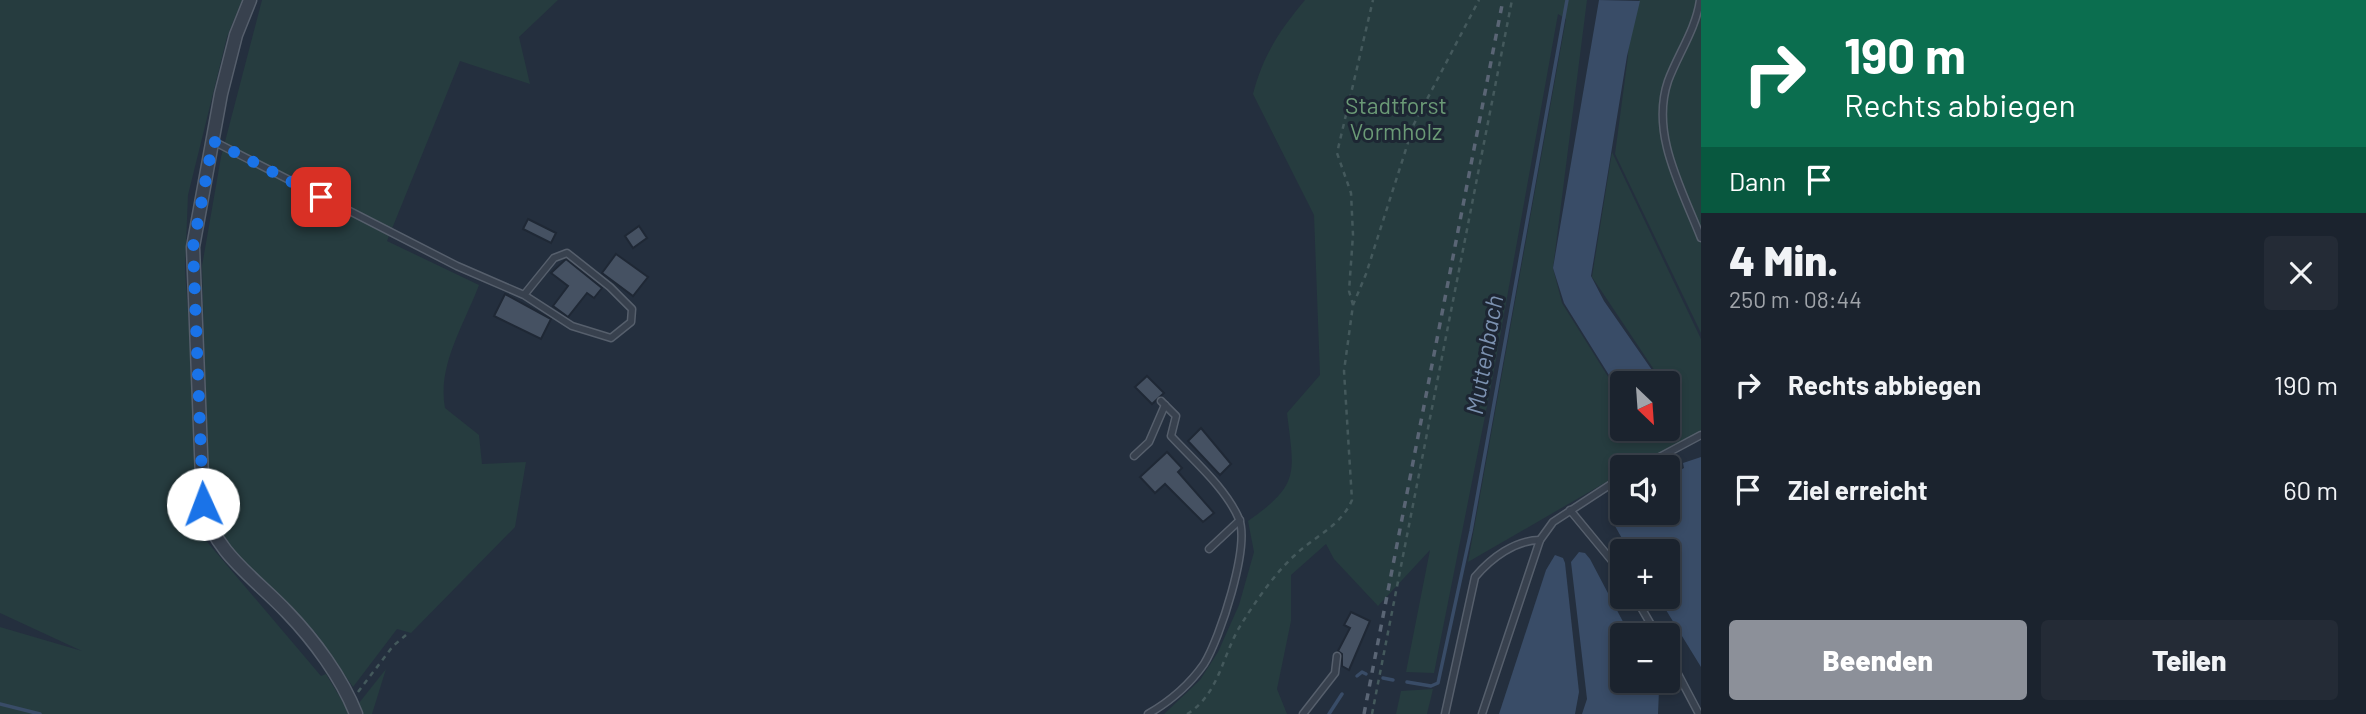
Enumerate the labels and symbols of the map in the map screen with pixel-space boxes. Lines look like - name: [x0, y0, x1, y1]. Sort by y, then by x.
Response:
- park label: Stadtforst Vormholz: [1345, 91, 1447, 145]
- pin: [291, 167, 351, 227]
- water label: Muttenbach: [1459, 293, 1508, 417]
- north arrow: [1610, 371, 1680, 441]
- position arrow: [166, 467, 240, 541]

